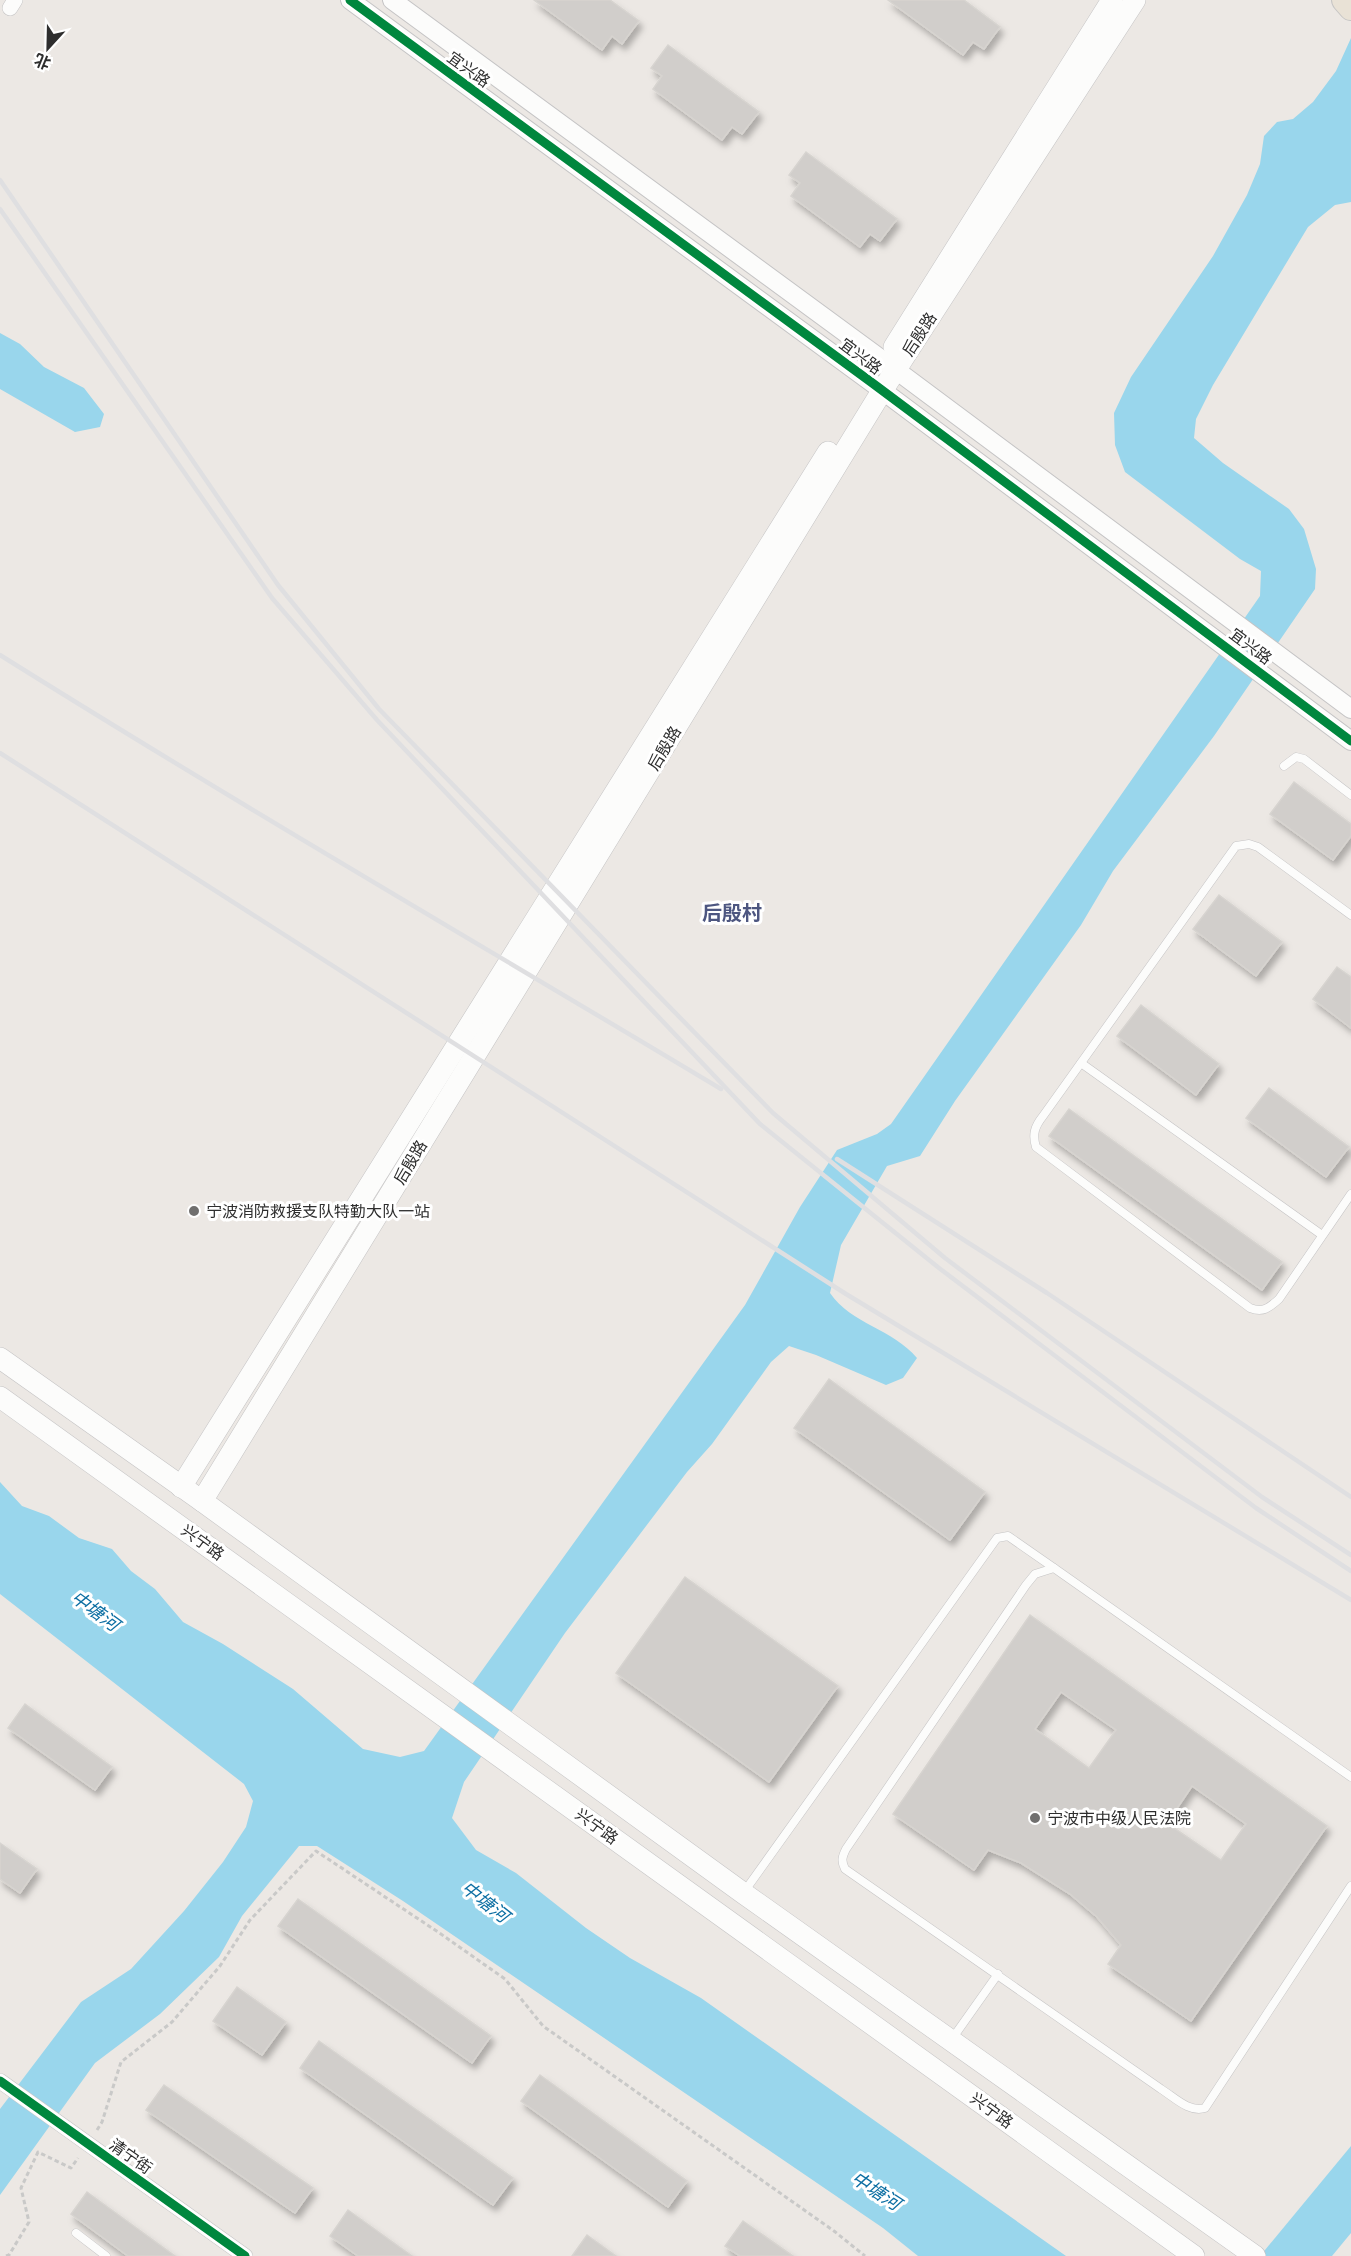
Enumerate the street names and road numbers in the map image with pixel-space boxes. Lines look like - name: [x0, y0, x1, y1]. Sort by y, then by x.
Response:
- street label: 宜兴路: [443, 46, 495, 92]
- street label: 后殷路: [897, 308, 941, 360]
- street label: 宜兴路: [835, 333, 887, 379]
- street label: 宜兴路: [1225, 623, 1277, 669]
- street label: 后殷路: [642, 722, 686, 774]
- street label: 后殷路: [388, 1136, 432, 1188]
- street label: 兴宁路: [177, 1519, 229, 1565]
- street label: 兴宁路: [571, 1803, 623, 1849]
- street label: 兴宁路: [966, 2087, 1018, 2133]
- street label: 清宁街: [105, 2133, 157, 2179]

